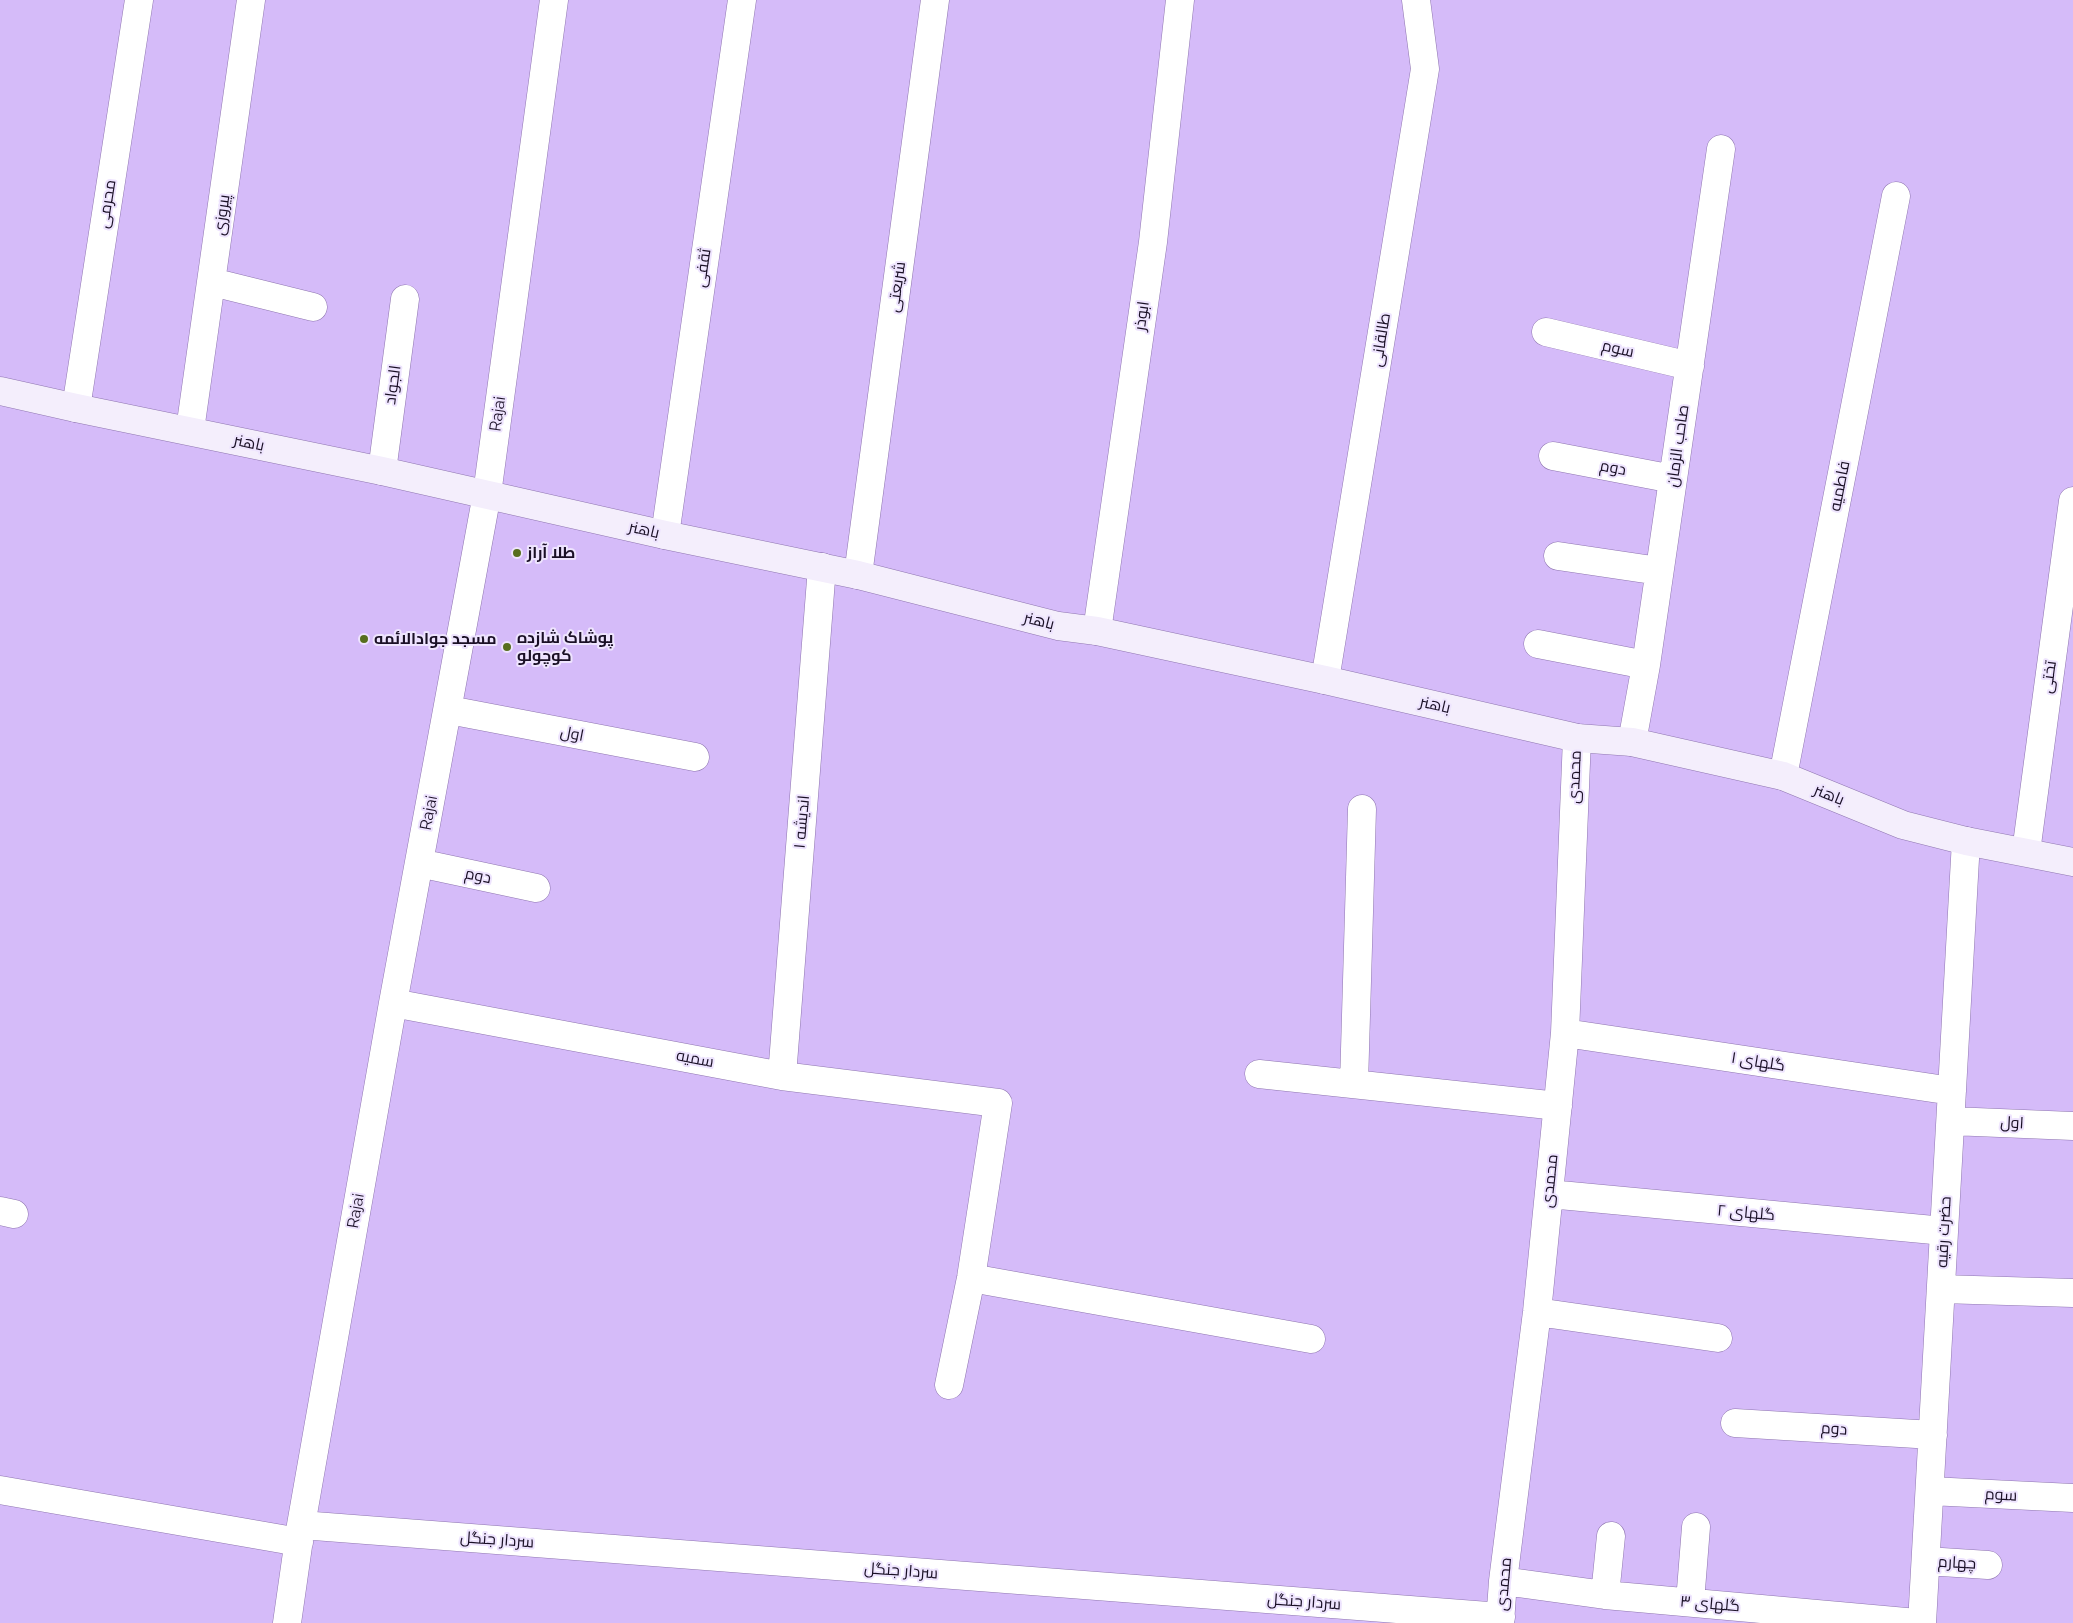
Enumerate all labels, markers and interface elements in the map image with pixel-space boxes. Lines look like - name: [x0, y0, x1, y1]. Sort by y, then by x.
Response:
- street label: محرمی: [94, 178, 120, 230]
- street label: پیروزی: [210, 193, 234, 237]
- street label: ثقفی: [691, 247, 715, 289]
- street label: شریعتی: [884, 260, 910, 314]
- street label: ابوذر: [1130, 300, 1154, 332]
- street label: طالقانی: [1367, 312, 1395, 368]
- street label: سوم: [1600, 336, 1636, 362]
- street label: الجواد: [381, 364, 405, 406]
- street label: Rajai: [486, 395, 510, 433]
- street label: صاحب الزمان: [1663, 404, 1693, 488]
- street label: باهنر: [232, 430, 266, 456]
- street label: دوم: [1598, 456, 1628, 480]
- street label: فاطمیه: [1826, 459, 1854, 513]
- street label: باهنر: [627, 517, 661, 543]
- place label: طلا آراز: [527, 543, 575, 563]
- marker: طلا آراز: [511, 547, 523, 559]
- street label: باهنر: [1022, 608, 1056, 634]
- place label: پوشاک شازده کوچولو: [517, 628, 613, 666]
- place label: مسجد جوادالائمه: [374, 629, 497, 649]
- marker: مسجد جوادالائمه: [358, 633, 370, 645]
- marker: پوشاک شازده کوچولو: [501, 641, 513, 653]
- street label: تختی: [2037, 659, 2061, 695]
- street label: باهنر: [1418, 692, 1452, 718]
- street label: اول: [559, 722, 585, 746]
- street label: محمدی: [1564, 750, 1586, 804]
- street label: باهنر: [1811, 780, 1847, 810]
- street label: Rajai: [416, 794, 442, 832]
- street label: اندیشه ۱: [790, 795, 814, 849]
- street label: دوم: [463, 864, 493, 888]
- street label: سمیه: [675, 1046, 715, 1072]
- street label: گلهای ۱: [1730, 1048, 1786, 1076]
- street label: اول: [2000, 1113, 2024, 1133]
- street label: محمدی: [1538, 1153, 1562, 1209]
- street label: Rajai: [344, 1192, 368, 1230]
- street label: حضرت رقیه: [1933, 1196, 1955, 1268]
- street label: گلهای ۲: [1716, 1201, 1776, 1225]
- street label: دوم: [1820, 1419, 1848, 1439]
- street label: سوم: [1984, 1485, 2018, 1505]
- street label: سردار جنگل: [459, 1528, 535, 1552]
- street label: چهارم: [1937, 1552, 1977, 1574]
- street label: محمدی: [1492, 1556, 1516, 1612]
- street label: سردار جنگل: [863, 1559, 939, 1583]
- street label: سردار جنگل: [1266, 1590, 1342, 1614]
- street label: گلهای ۳: [1679, 1592, 1741, 1616]

